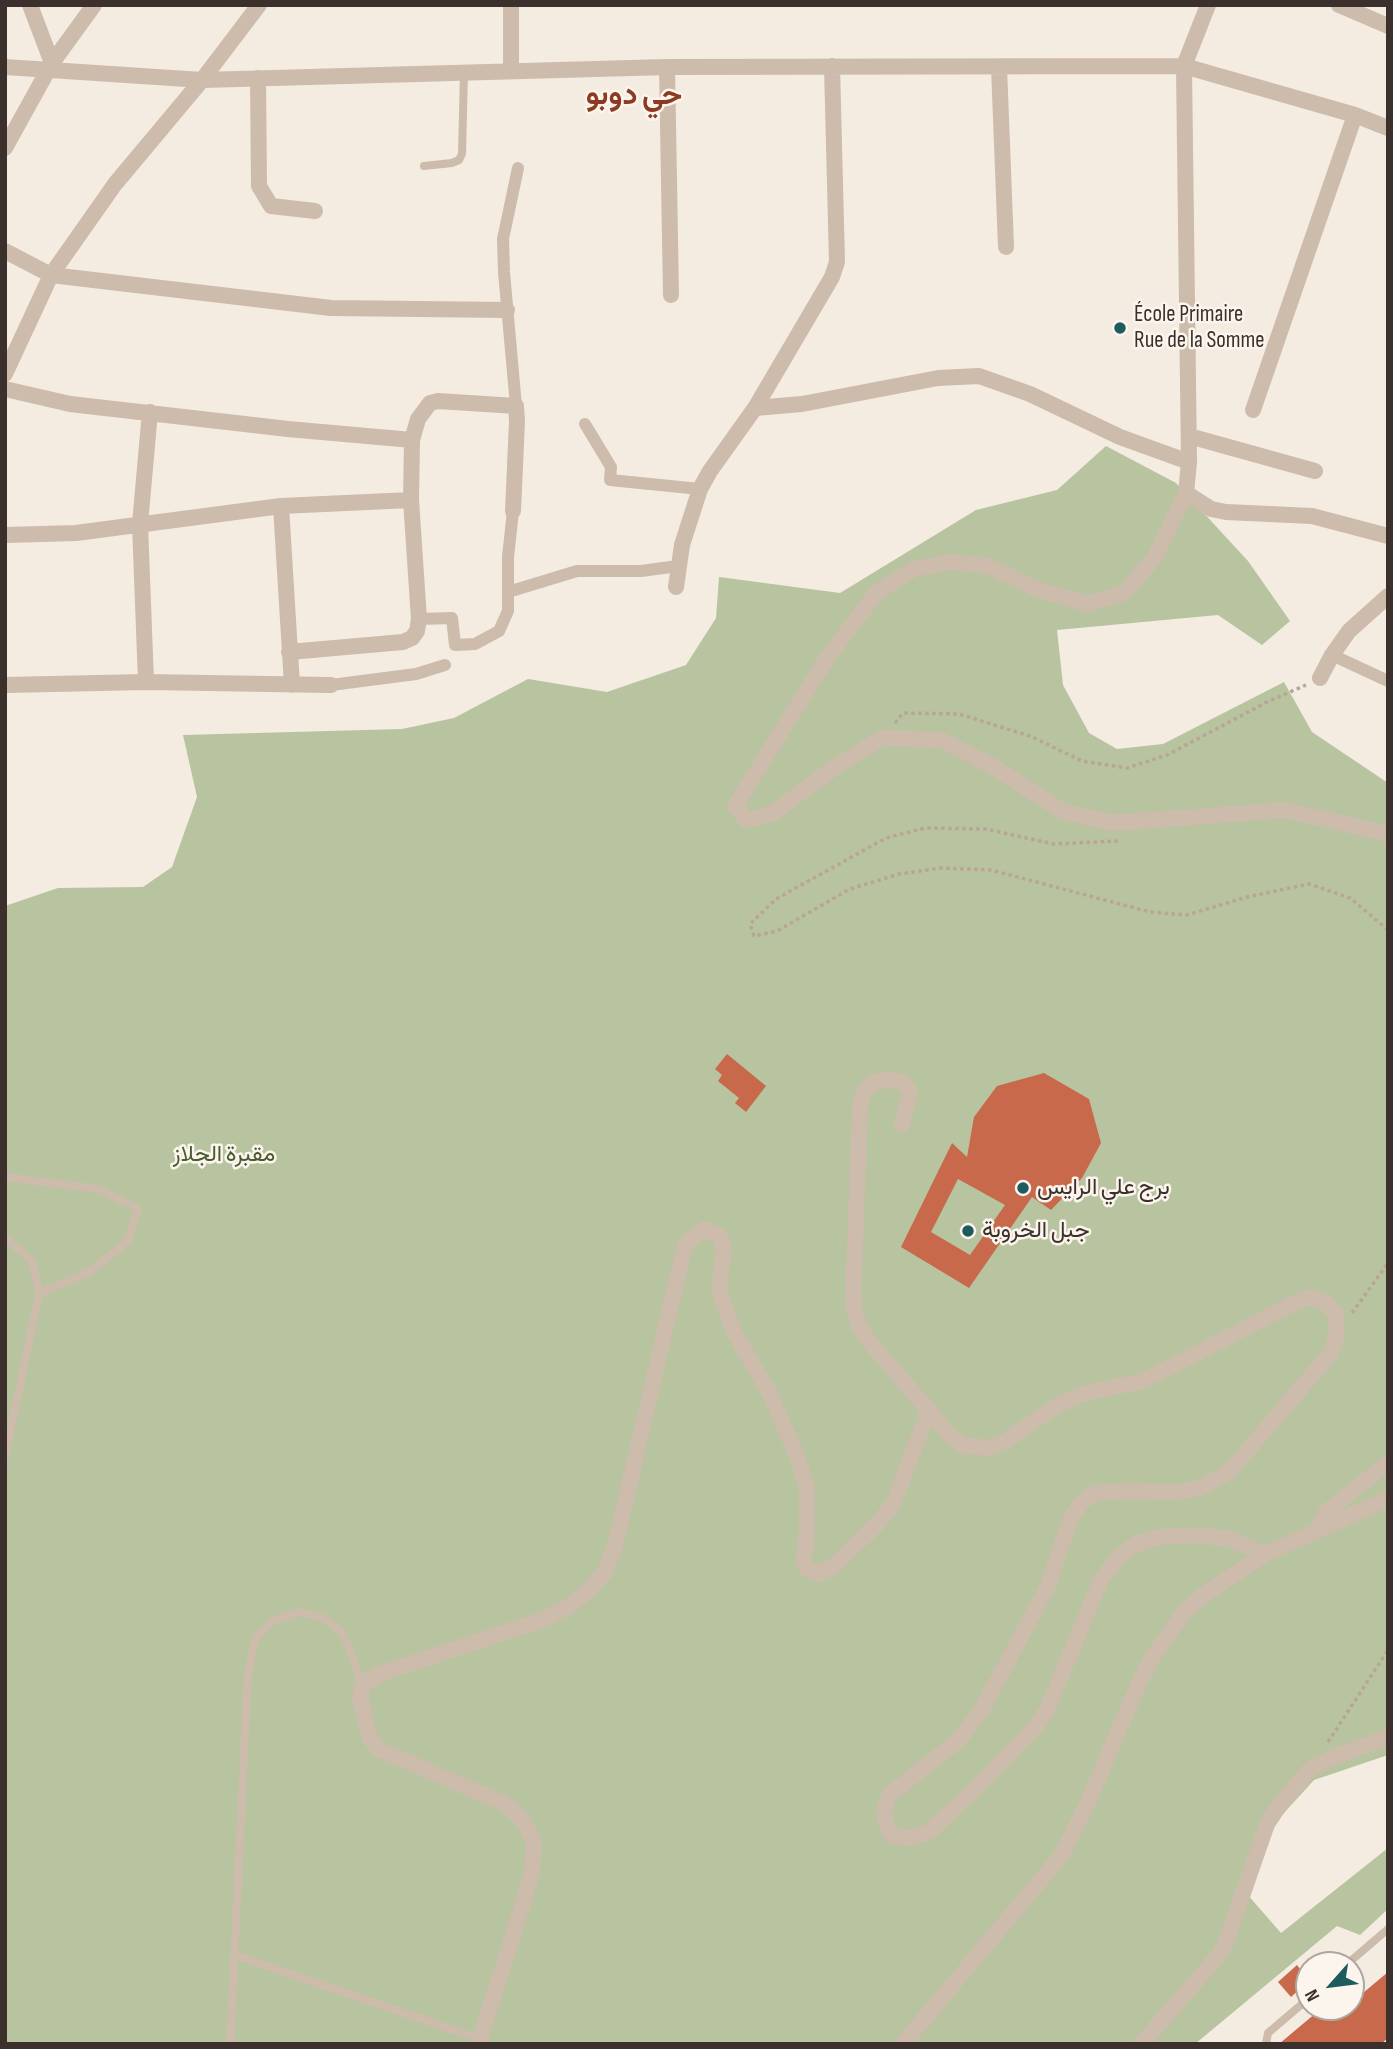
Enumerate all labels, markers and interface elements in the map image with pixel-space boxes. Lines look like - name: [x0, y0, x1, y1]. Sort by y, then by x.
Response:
- district label: حي دوبو: [586, 78, 682, 114]
- place label: École Primaire Rue de la Somme: [1134, 301, 1265, 355]
- marker: École Primaire Rue de la Somme: [1112, 320, 1128, 336]
- park label: مقبرة الجلاز: [173, 1141, 275, 1169]
- place label: برج علي الرايس: [1037, 1174, 1170, 1202]
- marker: برج علي الرايس: [1015, 1180, 1031, 1196]
- place label: جبل الخروبة: [982, 1217, 1090, 1245]
- marker: جبل الخروبة: [960, 1223, 976, 1239]
- north arrow: [1295, 1951, 1365, 2021]
- text: N: [1300, 1985, 1325, 2005]

